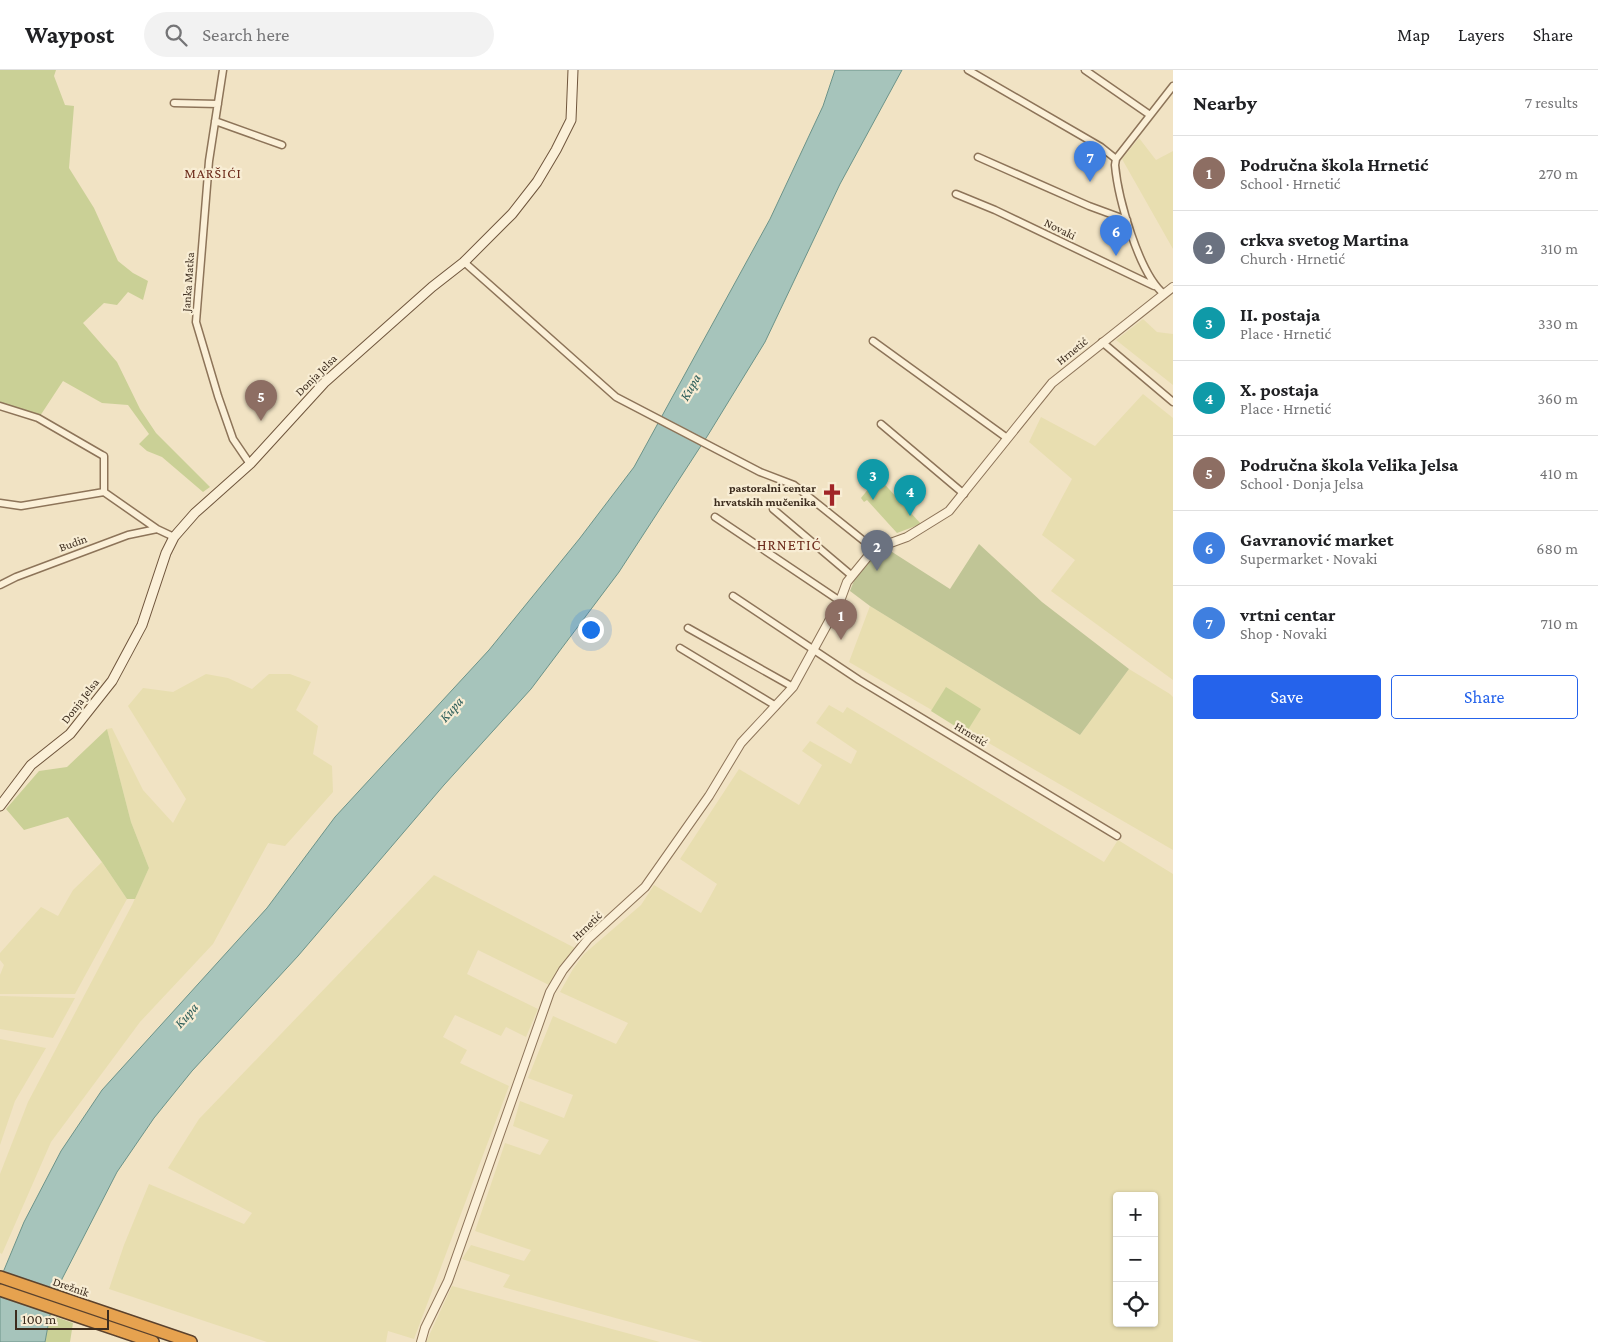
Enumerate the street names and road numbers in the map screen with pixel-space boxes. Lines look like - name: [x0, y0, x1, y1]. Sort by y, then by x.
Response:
- street label: Novaki: [1042, 215, 1078, 243]
- street label: Janka Matka: [179, 251, 197, 313]
- street label: Hrnetić: [1054, 334, 1090, 368]
- street label: Donja Jelsa: [292, 351, 340, 399]
- street label: Budin: [57, 531, 89, 555]
- street label: Donja Jelsa: [58, 675, 102, 726]
- street label: Hrnetić: [952, 719, 990, 749]
- street label: Hrnetić: [569, 908, 605, 944]
- street label: Drežnik: [51, 1274, 91, 1300]

